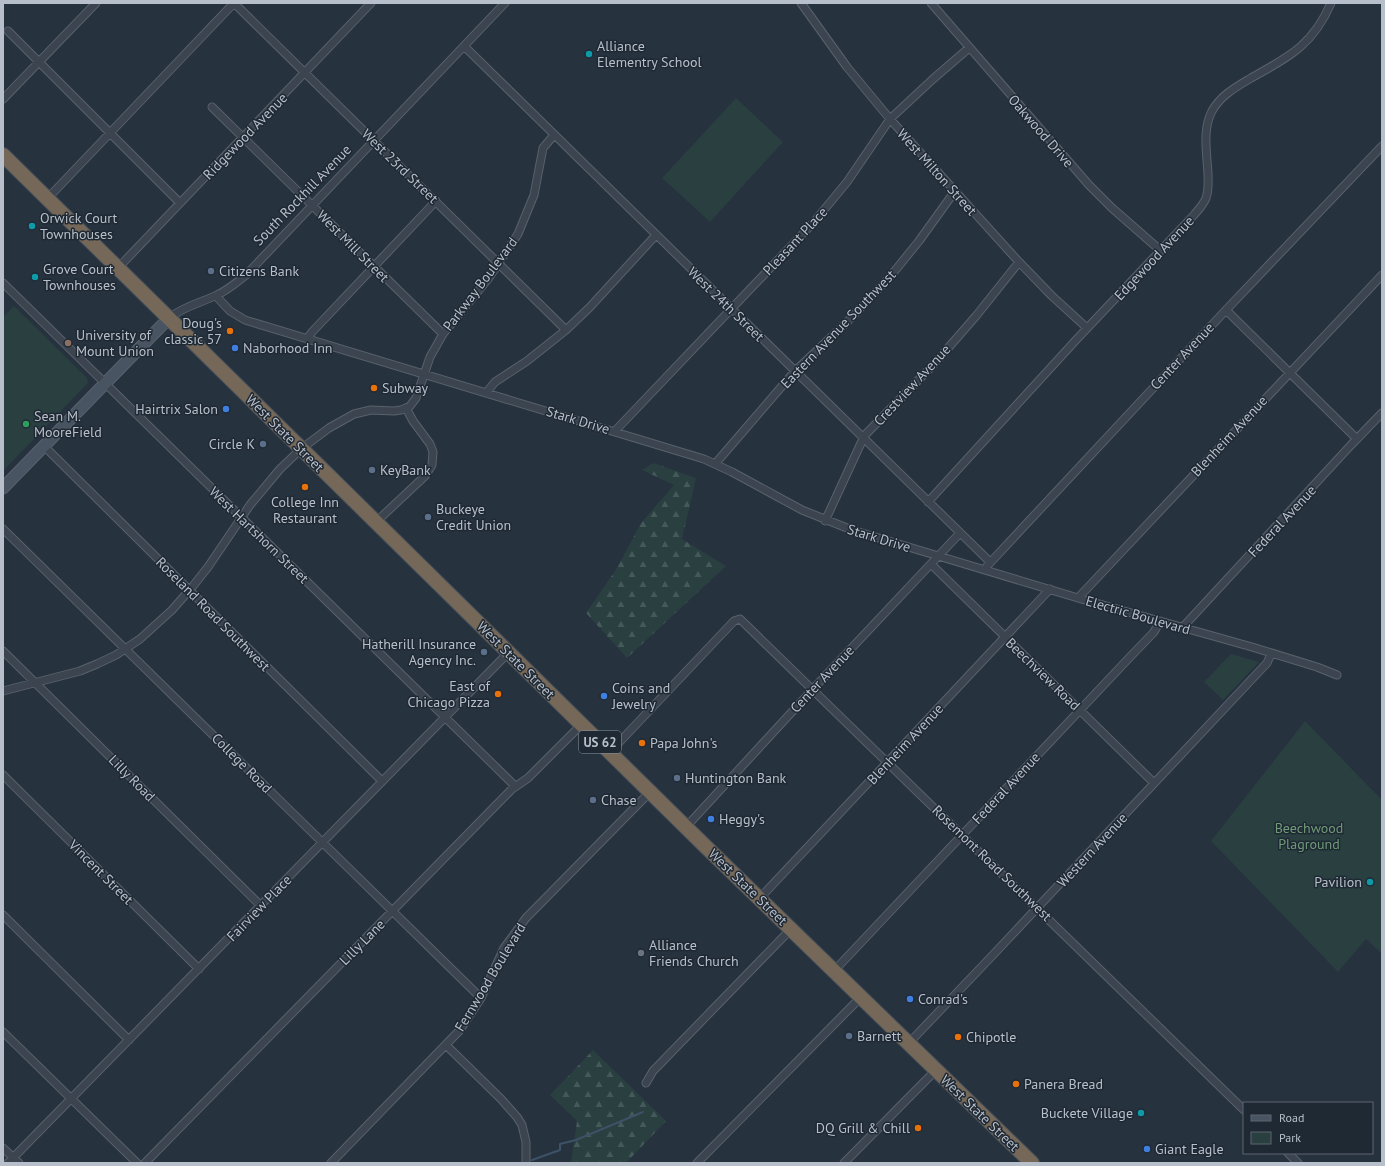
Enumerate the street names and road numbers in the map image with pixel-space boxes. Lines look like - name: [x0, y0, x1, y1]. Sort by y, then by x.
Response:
- street label: Ridgewood Avenue: [199, 89, 291, 183]
- street label: Oakwood Drive: [1004, 91, 1078, 171]
- street label: West 23rd Street: [358, 125, 442, 207]
- street label: West Milton Street: [893, 125, 981, 219]
- street label: South Rockhill Avenue: [249, 141, 355, 249]
- street label: Pleasant Place: [759, 203, 831, 279]
- street label: West Mill Street: [313, 206, 393, 286]
- street label: Edgewood Avenue: [1110, 212, 1198, 304]
- street label: Parkway Boulevard: [439, 234, 521, 334]
- street label: West 24th Street: [684, 263, 768, 345]
- street label: Eastern Avenue Southwest: [777, 266, 900, 392]
- street label: Center Avenue: [1146, 319, 1218, 393]
- street label: Crestview Avenue: [870, 341, 954, 429]
- street label: West State Street: [242, 390, 328, 476]
- street label: Blenheim Avenue: [1187, 392, 1271, 480]
- street label: Stark Drive: [544, 402, 612, 438]
- street label: Federal Avenue: [1244, 481, 1320, 561]
- street label: West Hartshorn Street: [205, 483, 313, 587]
- street label: Stark Drive: [845, 520, 913, 556]
- street label: Roseland Road Southwest: [152, 553, 274, 675]
- street label: Electric Boulevard: [1084, 591, 1192, 639]
- street label: West State Street: [473, 617, 559, 703]
- street label: Beechview Road: [1002, 634, 1084, 714]
- street label: Center Avenue: [786, 642, 858, 716]
- street label: Blenheim Avenue: [863, 700, 947, 788]
- street label: College Road: [208, 729, 276, 797]
- road number: US 62: [579, 731, 621, 753]
- street label: Federal Avenue: [968, 748, 1044, 828]
- street label: Lilly Road: [105, 751, 159, 805]
- street label: Rosemont Road Southwest: [928, 801, 1056, 925]
- street label: Western Avenue: [1053, 809, 1131, 891]
- street label: Vincent Street: [64, 835, 137, 908]
- street label: West State Street: [705, 845, 791, 929]
- street label: Fairview Place: [223, 871, 295, 945]
- street label: Lilly Lane: [335, 915, 389, 969]
- street label: Fernwood Boulevard: [451, 920, 529, 1034]
- street label: West State Street: [937, 1071, 1023, 1155]

